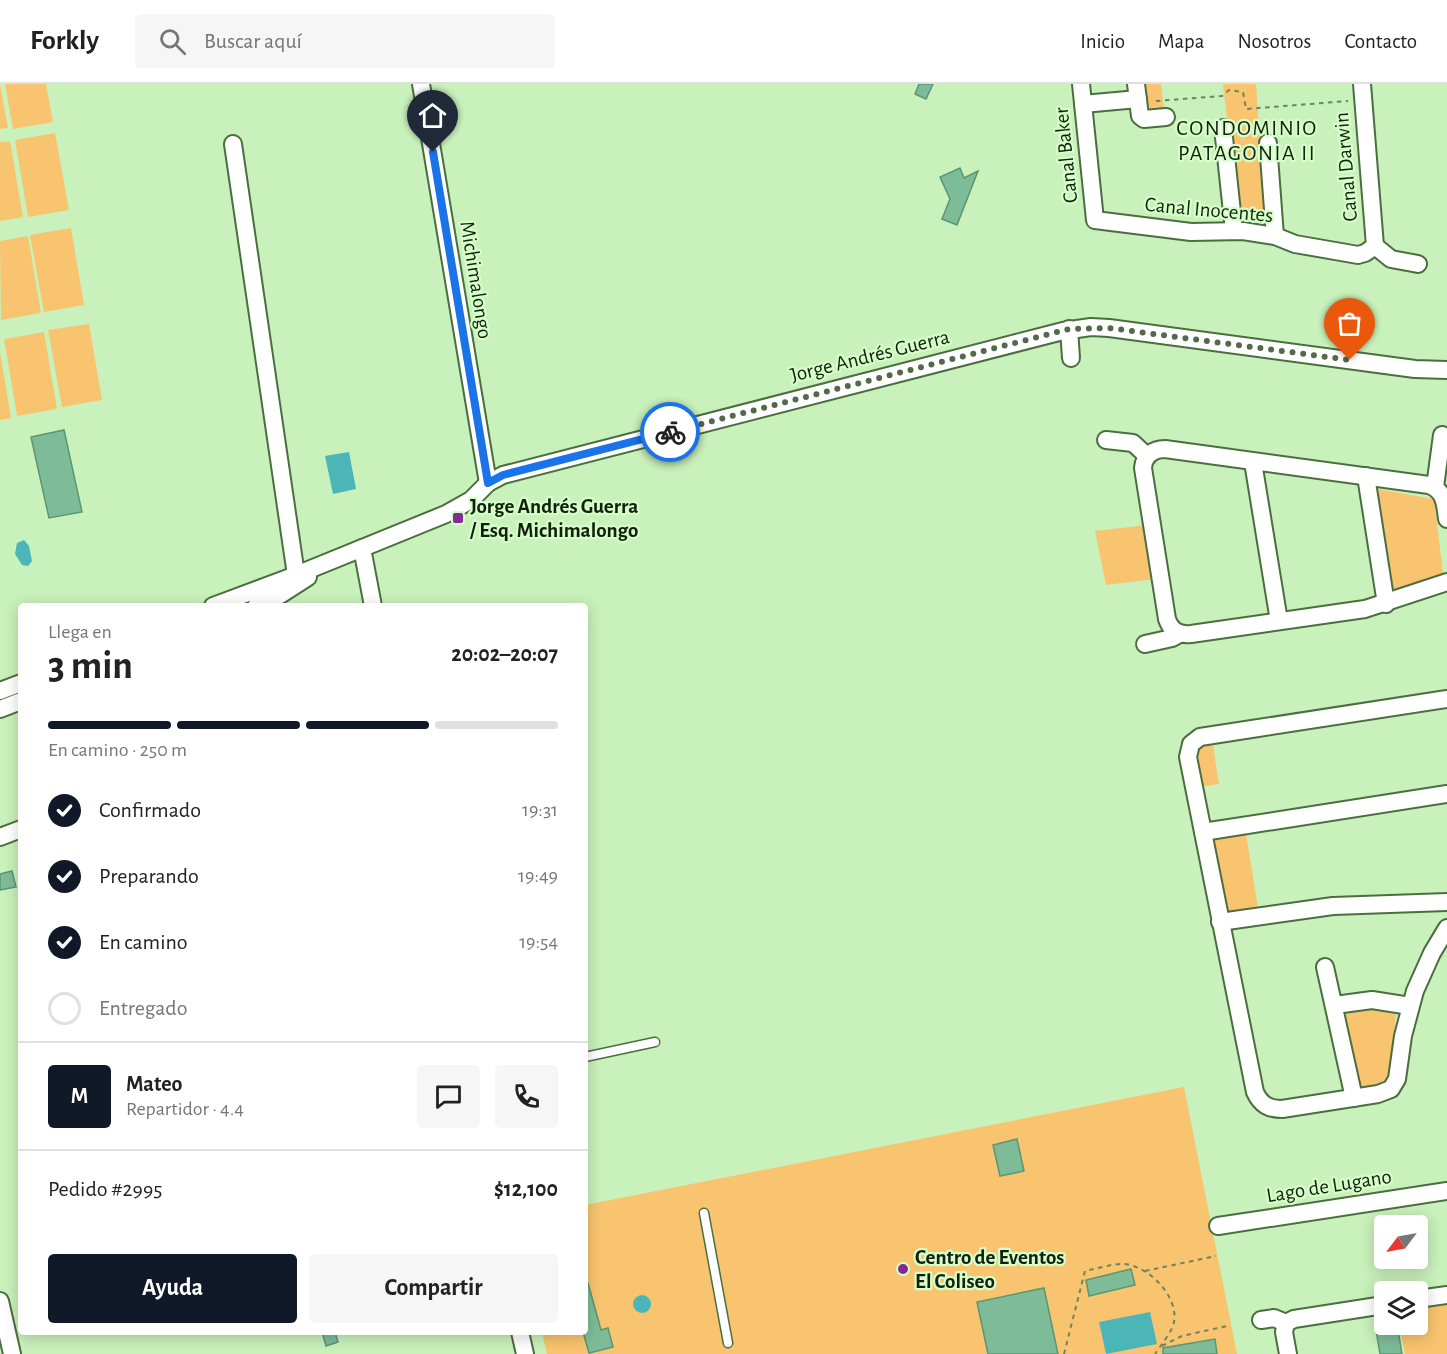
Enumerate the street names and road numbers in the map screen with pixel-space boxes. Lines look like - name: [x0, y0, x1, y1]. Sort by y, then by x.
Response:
- street label: Canal Baker: [1051, 106, 1081, 204]
- street label: Canal Darwin: [1331, 111, 1361, 223]
- street label: Canal Inocentes: [1144, 194, 1274, 226]
- street label: Michimalongo: [456, 220, 496, 340]
- street label: Jorge Andrés Guerra: [788, 326, 952, 386]
- street label: Lago de Lugano: [1265, 1166, 1393, 1206]

